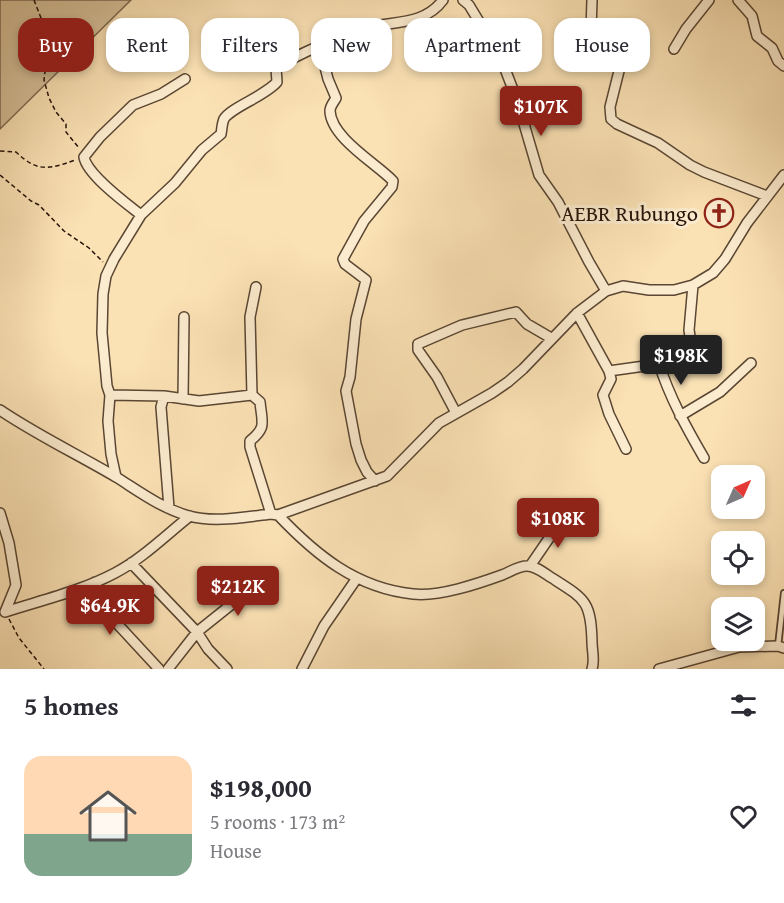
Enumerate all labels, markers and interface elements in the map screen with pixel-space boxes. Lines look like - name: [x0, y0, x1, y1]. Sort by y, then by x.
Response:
- chip: Buy: [18, 18, 94, 72]
- chip: Rent: [106, 18, 189, 72]
- chip: Filters: [201, 18, 299, 72]
- chip: New: [311, 18, 392, 72]
- chip: Apartment: [404, 18, 542, 72]
- chip: House: [554, 18, 650, 72]
- pin: $107K: [499, 86, 583, 137]
- text: $107K: [514, 91, 568, 120]
- place label: AEBR Rubungo: [561, 197, 698, 229]
- church icon: AEBR Rubungo: [703, 197, 735, 229]
- pin: $198K: [639, 335, 723, 386]
- text: $198K: [654, 340, 708, 369]
- north arrow: [711, 465, 765, 519]
- map controls: [711, 465, 765, 651]
- pin: $108K: [516, 498, 600, 549]
- text: $108K: [531, 503, 585, 532]
- button: locate: [711, 531, 765, 585]
- pin: $212K: [196, 566, 280, 617]
- text: $212K: [211, 571, 265, 600]
- pin: $64.9K: [61, 585, 159, 636]
- text: $64.9K: [80, 590, 140, 619]
- button: layers: [711, 597, 765, 651]
- text: 5 homes: [24, 686, 119, 725]
- icon: filters: [727, 689, 760, 722]
- text: $198,000: [210, 768, 312, 807]
- icon: home: [72, 780, 144, 852]
- icon: heart: [727, 800, 760, 833]
- text: 5 rooms · 173 m²: [210, 807, 345, 836]
- text: House: [210, 836, 262, 865]

